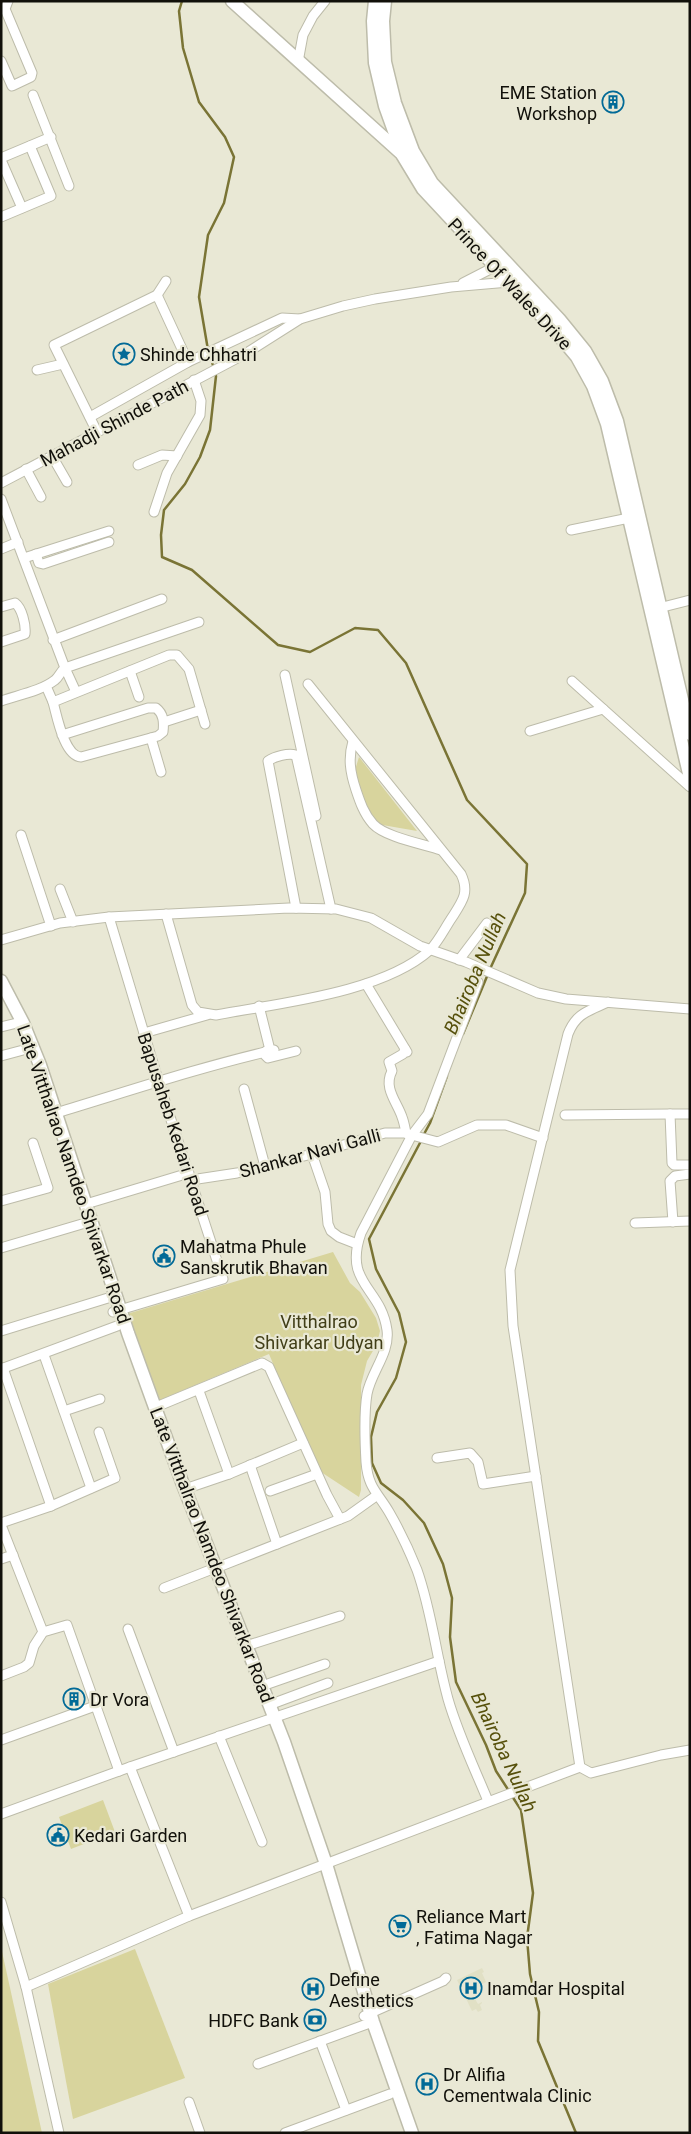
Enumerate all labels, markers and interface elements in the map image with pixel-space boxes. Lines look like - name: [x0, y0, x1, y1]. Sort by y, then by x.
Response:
- place label: EME Station Workshop: [500, 82, 597, 124]
- building icon: EME Station Workshop: [601, 90, 625, 114]
- street label: Prince Of Wales Drive: [444, 214, 576, 354]
- place icon: Shinde Chhatri: [112, 342, 136, 366]
- place label: Shinde Chhatri: [140, 344, 257, 365]
- street label: Mahadji Shinde Path: [36, 375, 192, 471]
- water label: Bhairoba Nullah: [439, 909, 511, 1037]
- street label: Late Vitthalrao Namdeo Shivarkar Road: [13, 1022, 135, 1326]
- street label: Bapusaheb Kedari Road: [134, 1030, 212, 1218]
- street label: Shankar Navi Galli: [237, 1124, 383, 1182]
- place label: Mahatma Phule Sanskrutik Bhavan: [180, 1236, 328, 1278]
- public building icon: Mahatma Phule Sanskrutik Bhavan: [152, 1244, 176, 1268]
- park label: Vitthalrao Shivarkar Udyan: [255, 1311, 383, 1353]
- street label: Late Vitthalrao Namdeo Shivarkar Road: [146, 1404, 278, 1706]
- building icon: Dr Vora: [62, 1687, 86, 1711]
- water label: Bhairoba Nullah: [466, 1688, 542, 1816]
- place label: Dr Vora: [90, 1689, 149, 1710]
- public building icon: Kedari Garden: [46, 1823, 70, 1847]
- place label: Kedari Garden: [74, 1825, 187, 1846]
- place label: Reliance Mart , Fatima Nagar: [416, 1906, 532, 1948]
- supermarket icon: Reliance Mart , Fatima Nagar: [388, 1914, 412, 1938]
- place label: Define Aesthetics: [329, 1969, 414, 2011]
- hospital icon: Inamdar Hospital: [459, 1976, 483, 2000]
- hospital icon: Define Aesthetics: [301, 1977, 325, 2001]
- place label: Inamdar Hospital: [487, 1978, 625, 1999]
- bank icon: HDFC Bank: [303, 2008, 327, 2032]
- place label: HDFC Bank: [208, 2010, 300, 2031]
- place label: Dr Alifia Cementwala Clinic: [443, 2064, 592, 2106]
- hospital icon: Dr Alifia Cementwala Clinic: [415, 2072, 439, 2096]

